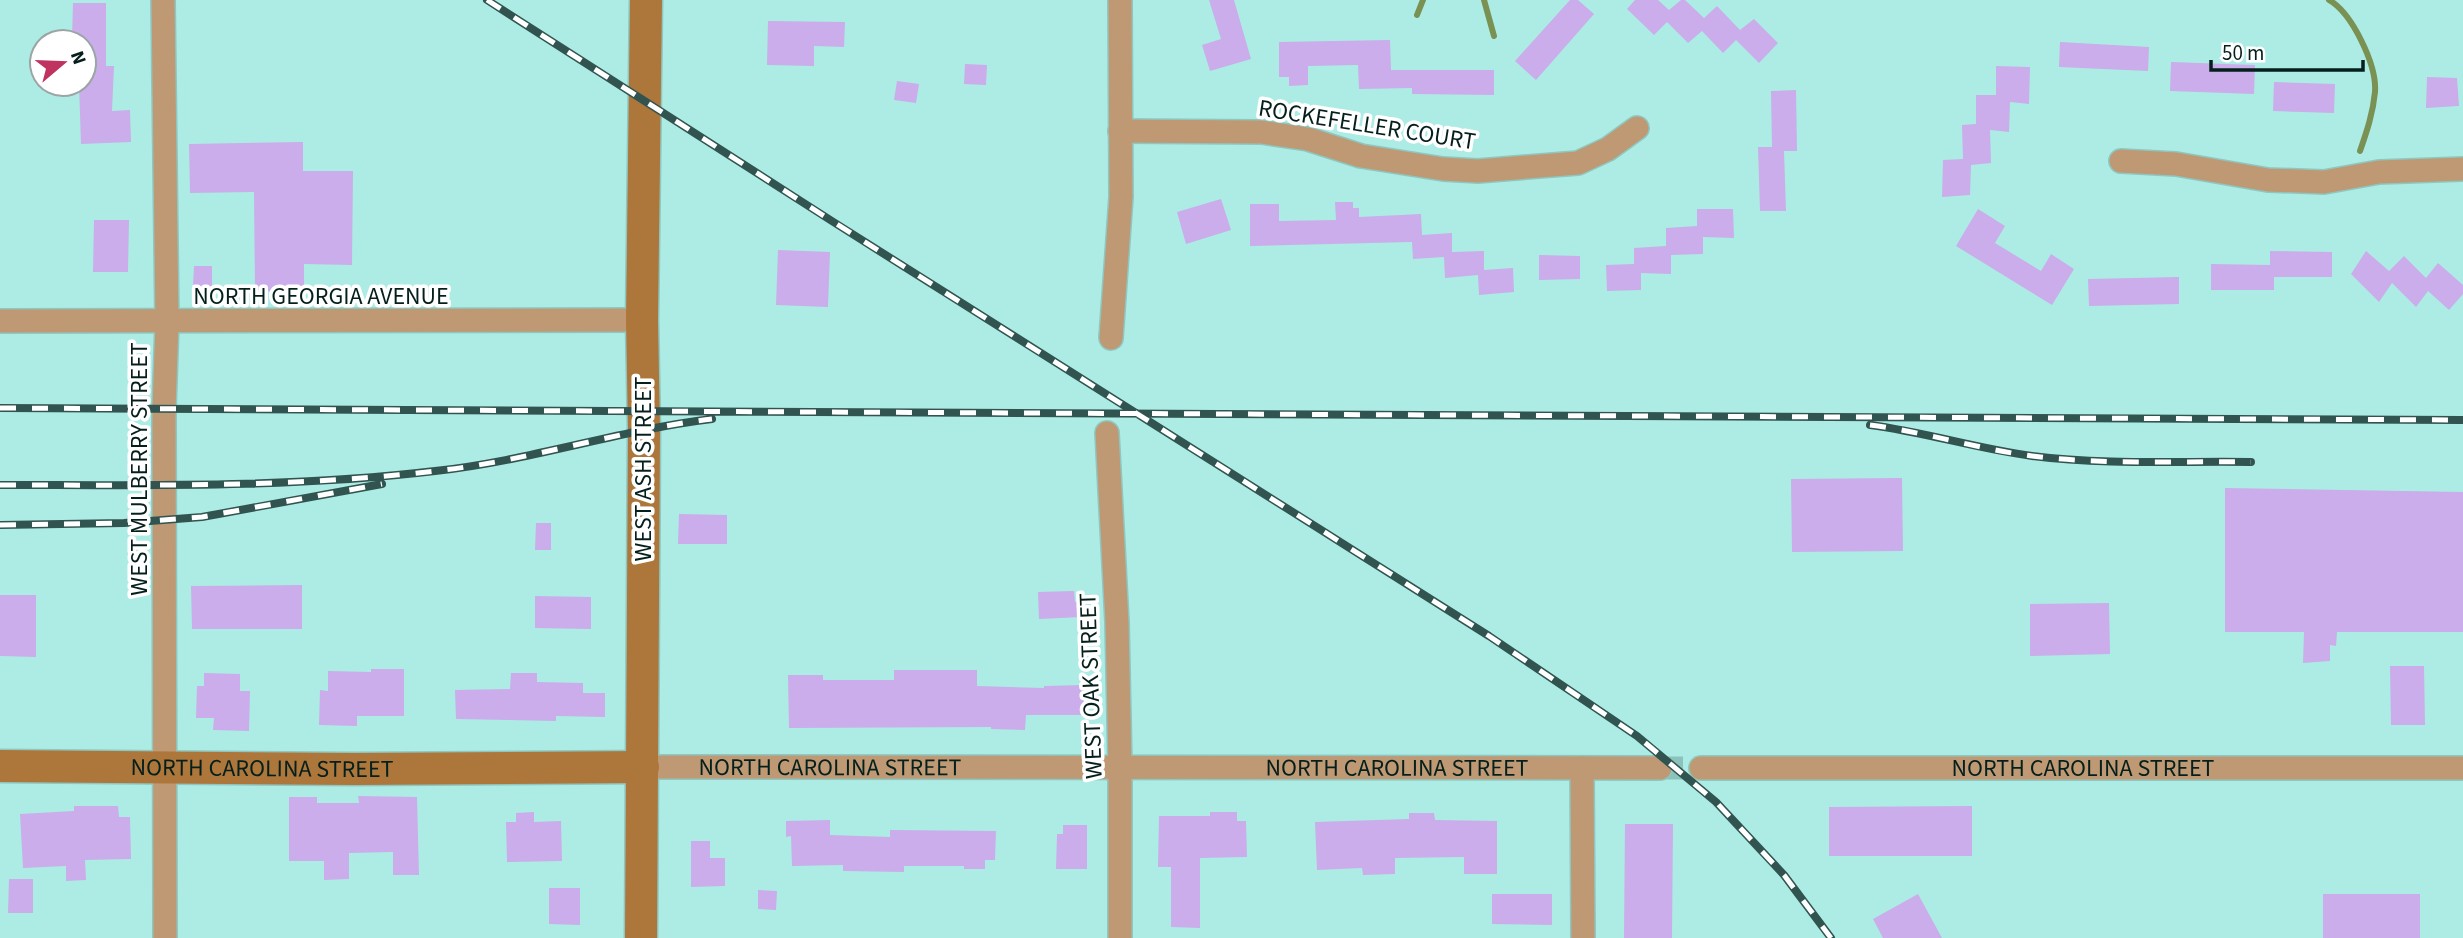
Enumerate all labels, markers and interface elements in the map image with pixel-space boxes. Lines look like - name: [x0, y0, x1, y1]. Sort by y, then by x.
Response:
- north arrow: [28, 28, 98, 98]
- scale bar: [2211, 28, 2363, 72]
- text: 50 m: [2222, 38, 2264, 68]
- text: N: [63, 48, 92, 68]
- street label: ROCKEFELLER COURT: [1256, 91, 1478, 159]
- street label: NORTH GEORGIA AVENUE: [193, 279, 449, 314]
- street label: WEST MULBERRY STREET: [122, 342, 157, 596]
- street label: WEST ASH STREET: [626, 376, 661, 561]
- street label: WEST OAK STREET: [1070, 592, 1112, 780]
- street label: NORTH CAROLINA STREET: [130, 750, 394, 787]
- street label: NORTH CAROLINA STREET: [699, 750, 962, 785]
- street label: NORTH CAROLINA STREET: [1266, 750, 1529, 785]
- street label: NORTH CAROLINA STREET: [1952, 751, 2215, 786]

